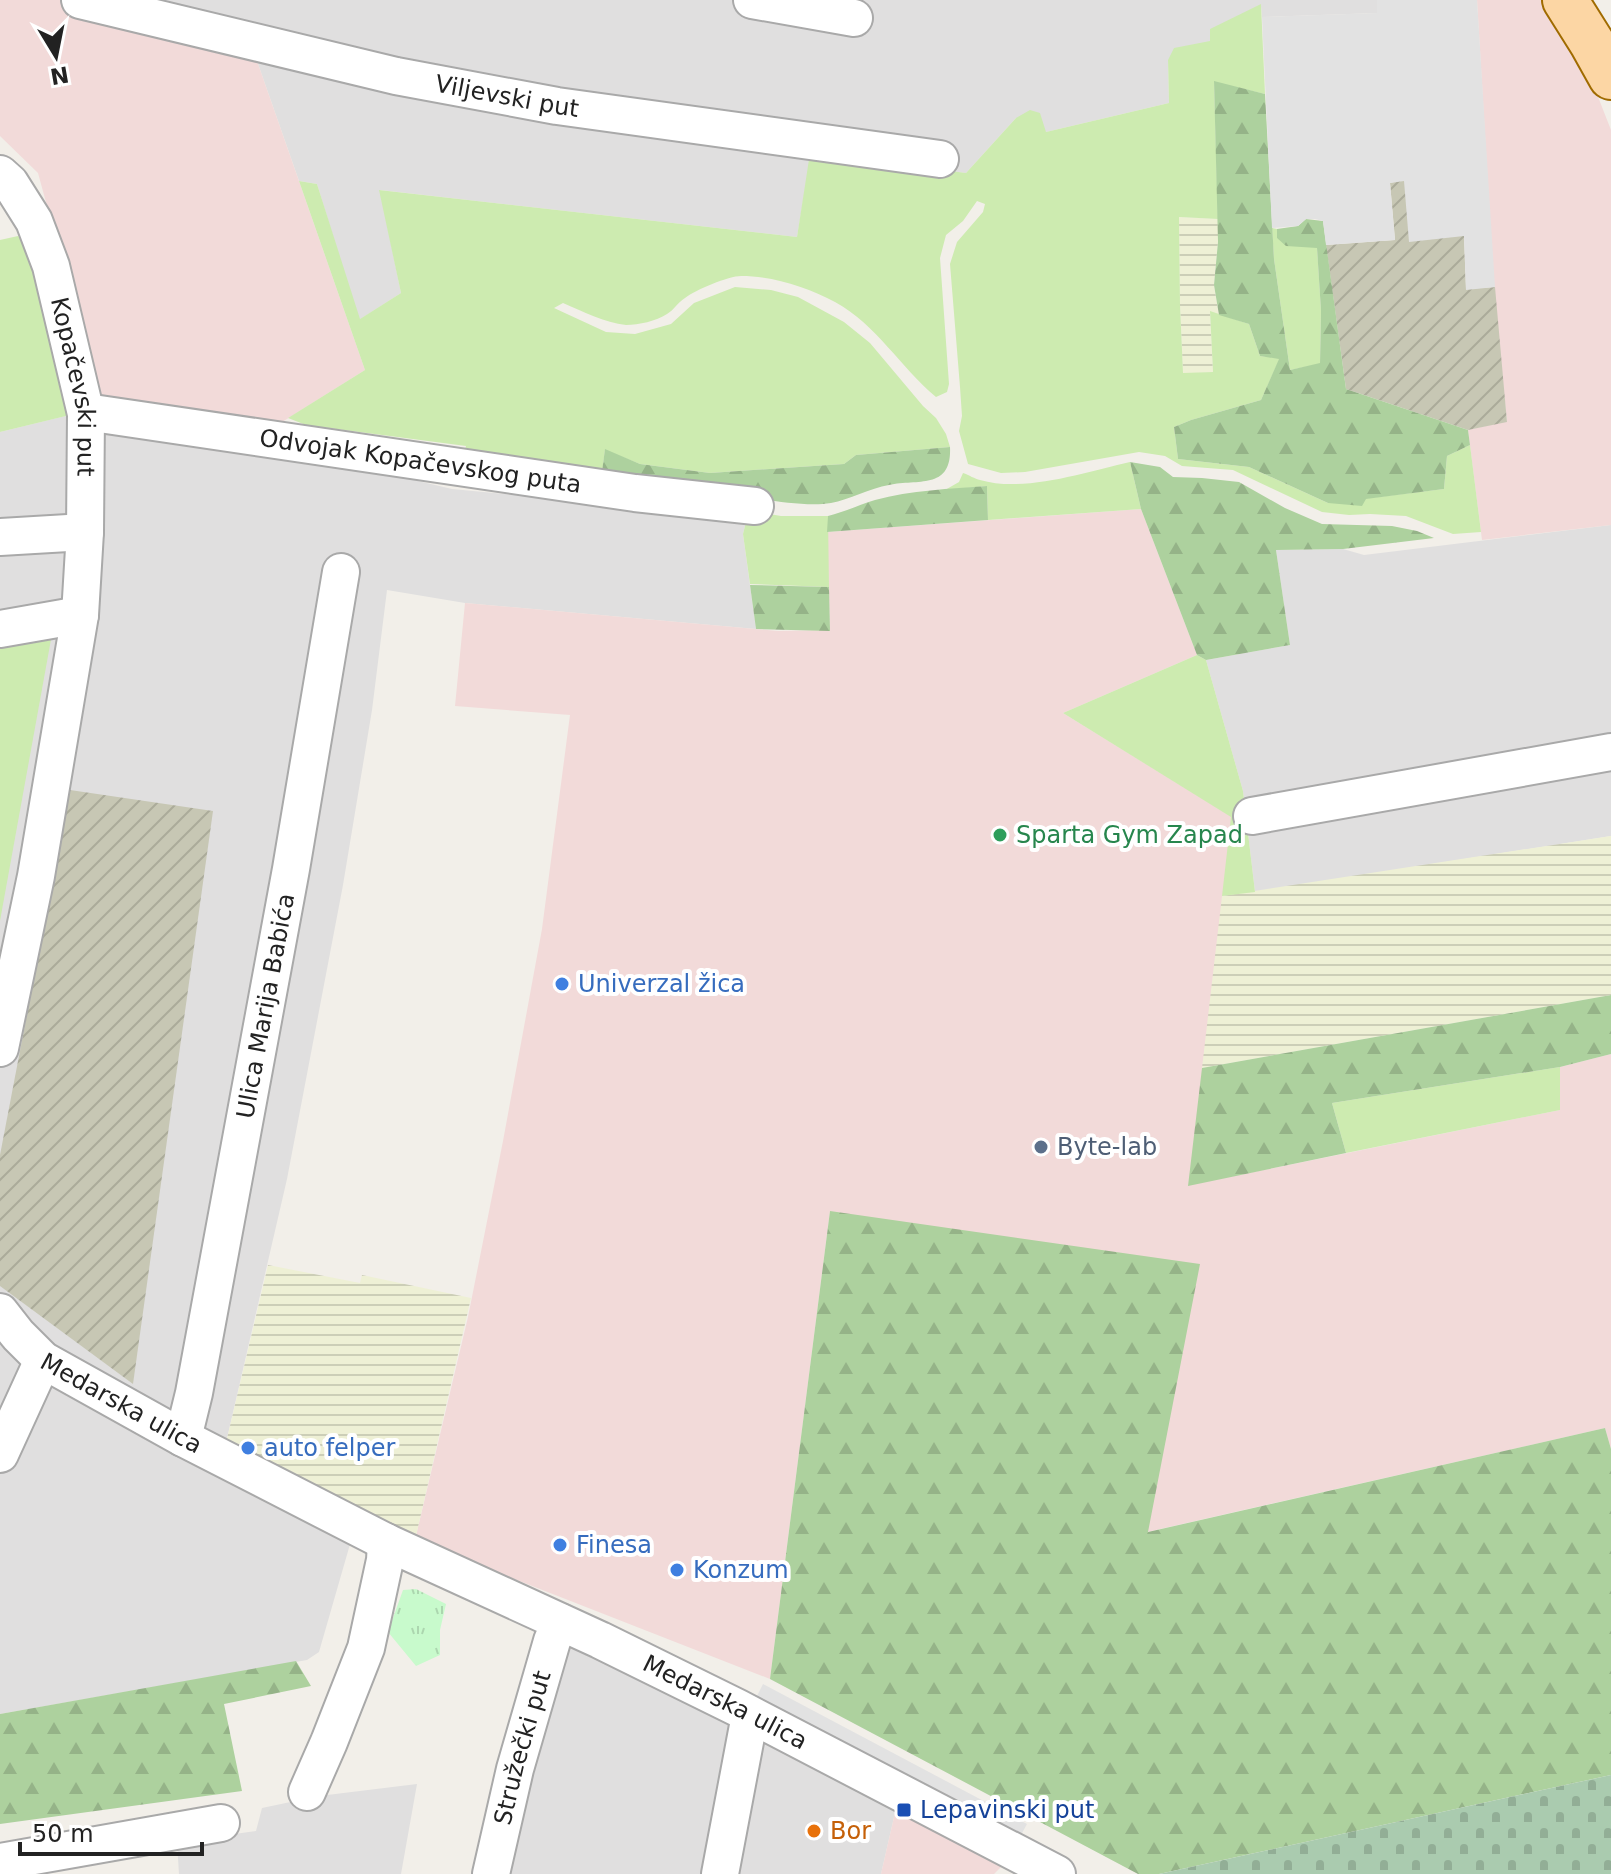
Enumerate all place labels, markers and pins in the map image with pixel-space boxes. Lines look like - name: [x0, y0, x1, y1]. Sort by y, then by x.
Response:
- place label: Sparta Gym Zapad: [1016, 821, 1243, 849]
- marker: Sparta Gym Zapad: [991, 826, 1009, 844]
- place label: Univerzal žica: [578, 970, 745, 998]
- marker: Univerzal žica: [553, 975, 571, 993]
- place label: Byte-lab: [1057, 1133, 1157, 1161]
- marker: Byte-lab: [1032, 1138, 1050, 1156]
- place label: auto felper: [264, 1434, 396, 1462]
- marker: auto felper: [239, 1439, 257, 1457]
- place label: Finesa: [576, 1531, 652, 1559]
- marker: Finesa: [551, 1536, 569, 1554]
- place label: Konzum: [693, 1556, 789, 1584]
- marker: Konzum: [668, 1561, 686, 1579]
- place label: Lepavinski put: [920, 1796, 1094, 1824]
- marker: Lepavinski put: [895, 1801, 913, 1819]
- place label: Bor: [830, 1817, 871, 1845]
- marker: Bor: [805, 1822, 823, 1840]

